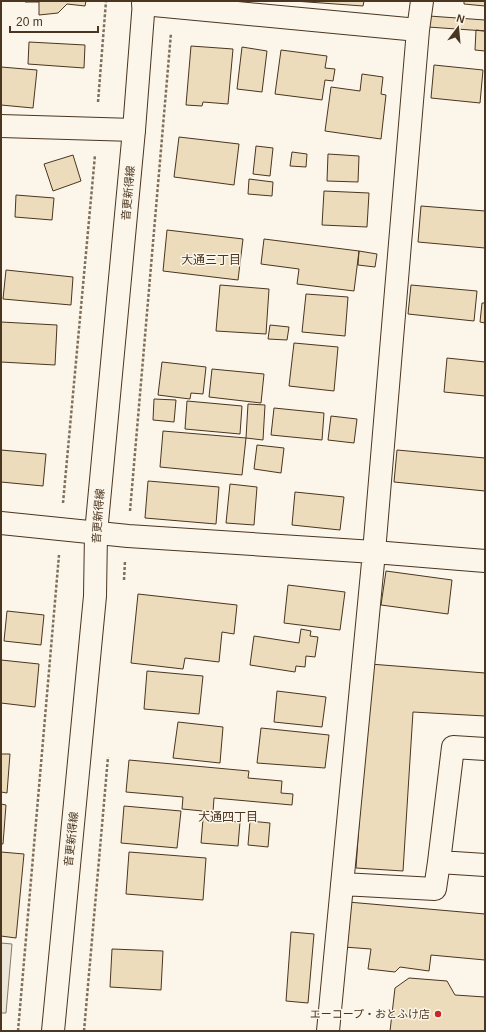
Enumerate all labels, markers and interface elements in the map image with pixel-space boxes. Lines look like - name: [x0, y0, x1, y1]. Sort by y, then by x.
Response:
- scale bar: [10, 8, 98, 34]
- north arrow: [438, 8, 478, 48]
- text: N: [455, 12, 466, 25]
- text: 20 m: [16, 15, 43, 29]
- street label: 音更新得線: [120, 165, 136, 221]
- district label: 大通三丁目: [181, 253, 241, 267]
- street label: 音更新得線: [90, 488, 106, 544]
- district label: 大通四丁目: [198, 810, 258, 824]
- street label: 音更新得線: [62, 811, 80, 867]
- place label: エーコープ・おとふけ店: [310, 1008, 430, 1020]
- marker: エーコープ・おとふけ店: [433, 1009, 443, 1019]

